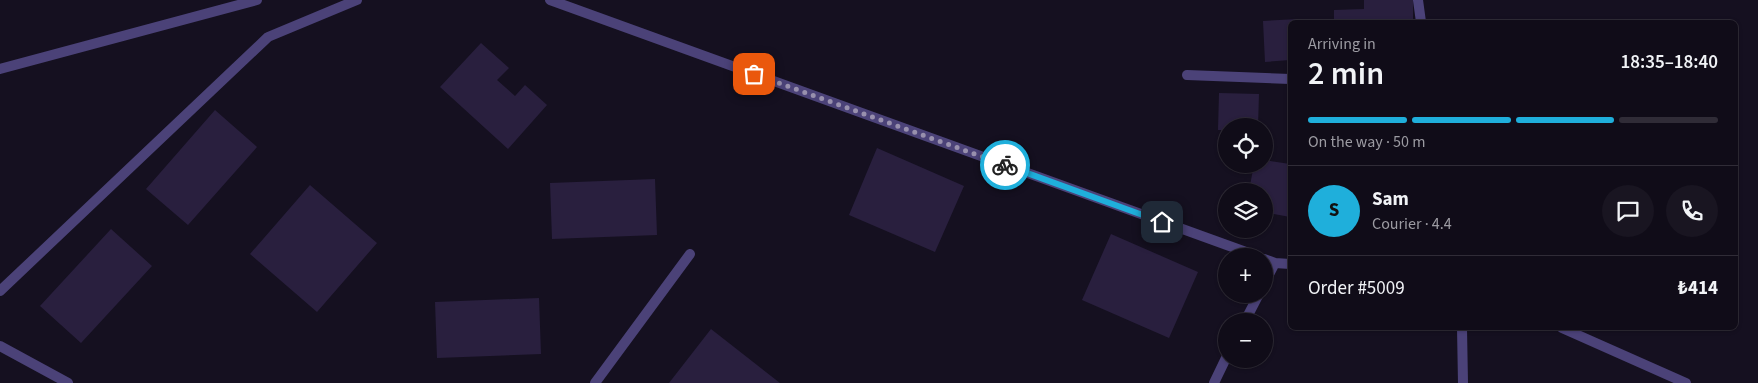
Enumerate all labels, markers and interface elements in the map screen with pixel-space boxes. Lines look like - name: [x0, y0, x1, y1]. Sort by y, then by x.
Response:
- text: Arriving in: [1308, 33, 1376, 55]
- text: 18:35–18:40: [1620, 49, 1718, 76]
- text: 2 min: [1308, 51, 1384, 97]
- pin: [733, 53, 775, 95]
- icon: bag: [740, 60, 768, 88]
- map controls: [1218, 118, 1273, 368]
- button: locate: [1218, 118, 1273, 173]
- text: On the way · 50 m: [1308, 131, 1425, 153]
- courier: [980, 140, 1030, 190]
- icon: bike: [991, 151, 1019, 179]
- button: layers: [1218, 183, 1273, 238]
- button: chat: [1602, 185, 1654, 237]
- button: phone: [1666, 185, 1718, 237]
- text: Sam: [1372, 186, 1409, 213]
- text: S: [1329, 197, 1339, 224]
- pin: [1141, 201, 1183, 243]
- icon: home: [1148, 208, 1176, 236]
- text: Courier · 4.4: [1372, 213, 1452, 235]
- button: +: [1218, 248, 1273, 303]
- text: Order #5009: [1308, 275, 1405, 302]
- text: ₺414: [1678, 275, 1718, 302]
- button: −: [1218, 313, 1273, 368]

